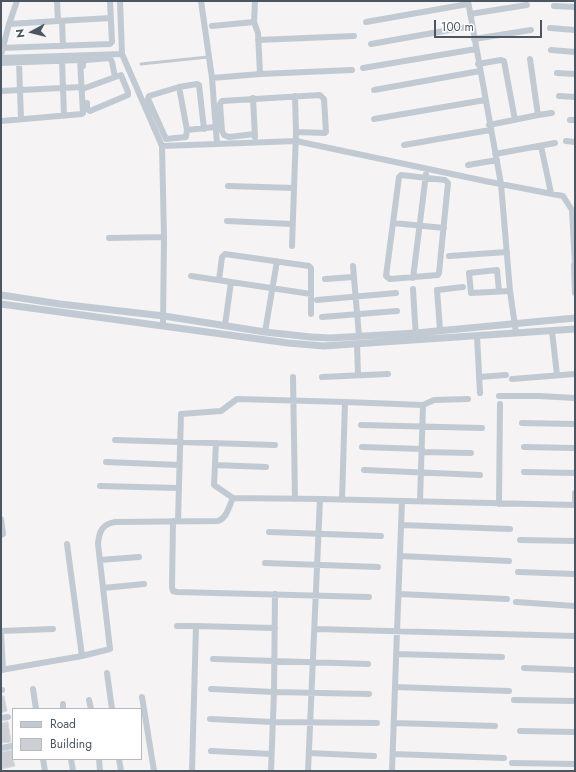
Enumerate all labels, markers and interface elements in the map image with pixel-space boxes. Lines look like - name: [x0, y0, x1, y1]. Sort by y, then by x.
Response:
- north arrow: [12, 12, 52, 52]
- scale bar: [436, 12, 544, 38]
- text: 100 m: [441, 18, 474, 36]
- text: N: [12, 28, 29, 39]
- legend: [12, 708, 142, 760]
- text: Road: [50, 715, 76, 733]
- text: Building: [50, 735, 92, 753]

